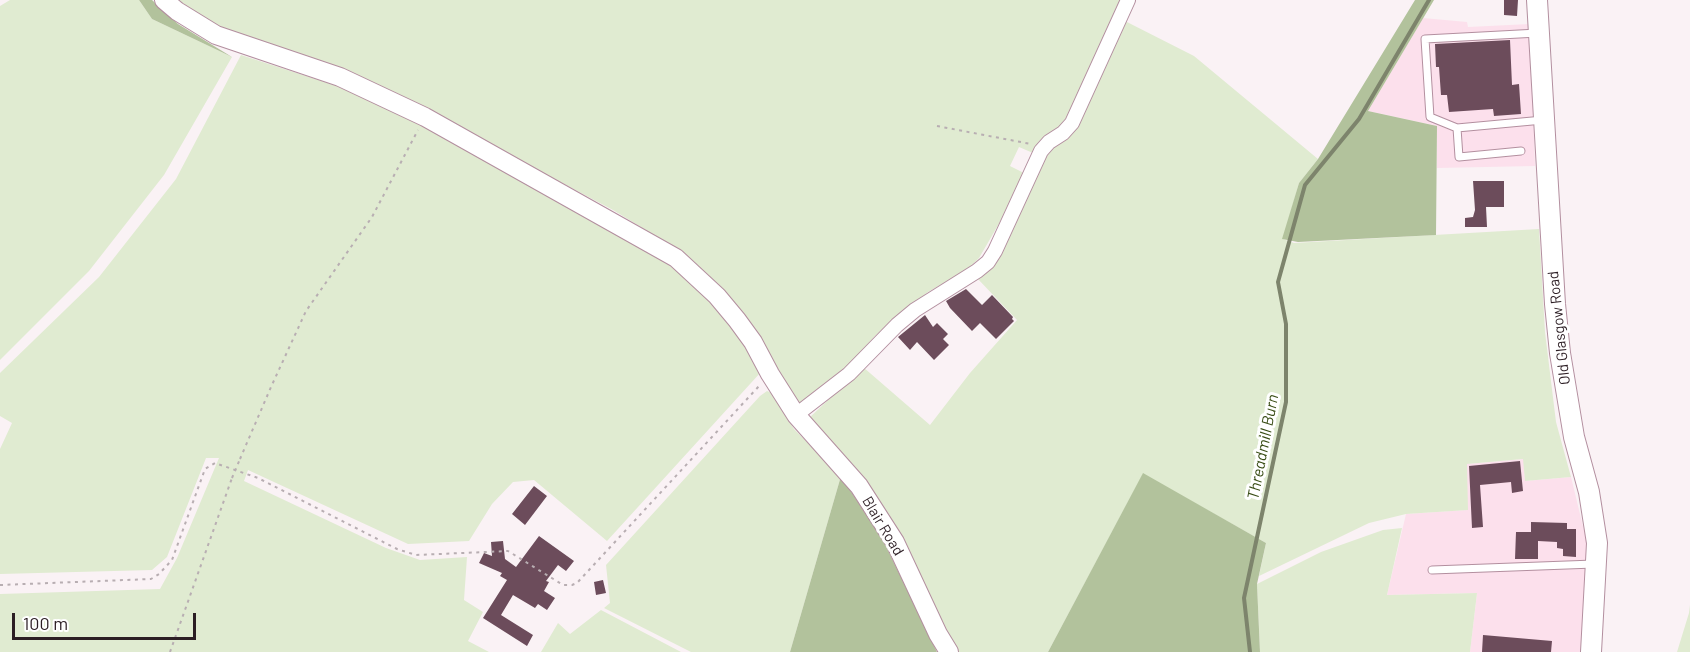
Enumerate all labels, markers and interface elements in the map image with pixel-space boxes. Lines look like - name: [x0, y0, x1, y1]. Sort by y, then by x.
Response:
- street label: Old Glasgow Road: [1544, 270, 1574, 386]
- water label: Threadmill Burn: [1243, 393, 1283, 501]
- street label: Blair Road: [858, 493, 908, 559]
- scale bar: [15, 601, 200, 639]
- text: 100 m: [23, 612, 68, 634]

